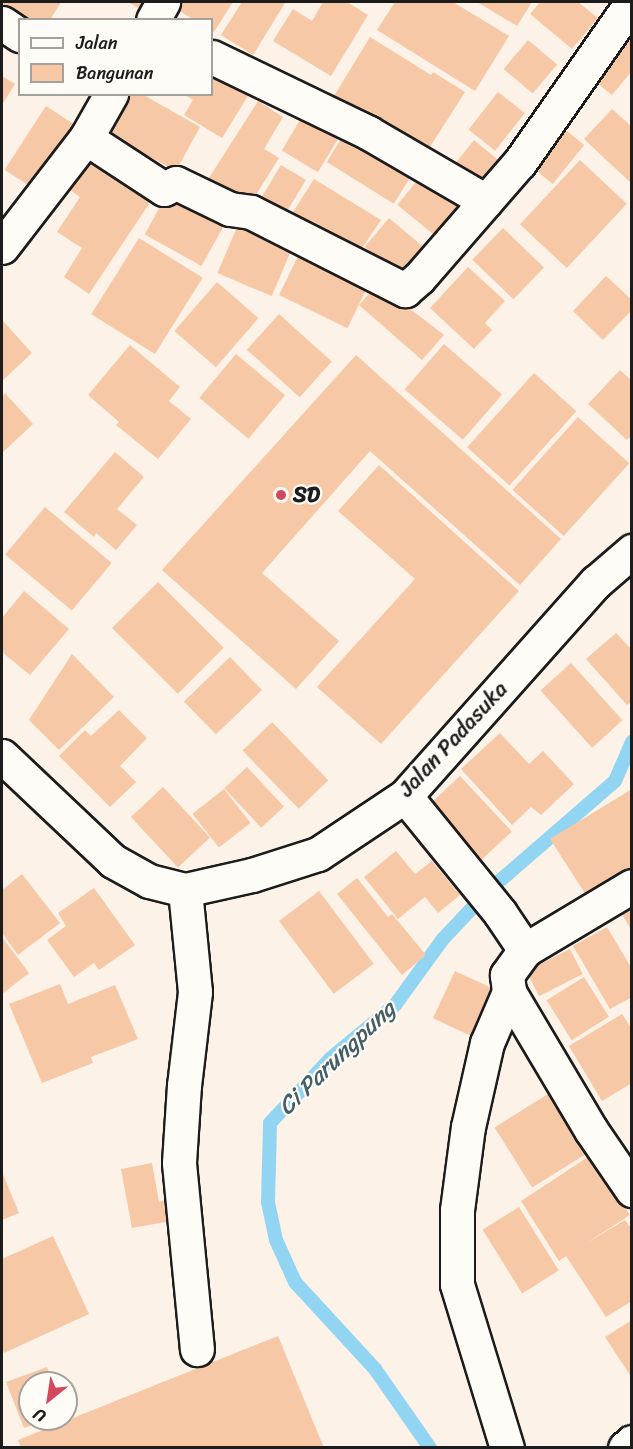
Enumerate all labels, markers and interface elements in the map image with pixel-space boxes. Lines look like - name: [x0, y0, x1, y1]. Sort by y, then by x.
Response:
- legend: [18, 18, 213, 96]
- text: Jalan: [76, 27, 117, 59]
- text: Bangunan: [76, 57, 153, 89]
- place label: SD: [293, 482, 320, 508]
- marker: SD: [274, 488, 288, 502]
- street label: Jalan Padasuka: [393, 676, 513, 802]
- water label: Ci Parungpung: [272, 995, 402, 1121]
- north arrow: [18, 1371, 78, 1431]
- text: U: [28, 1400, 52, 1430]

